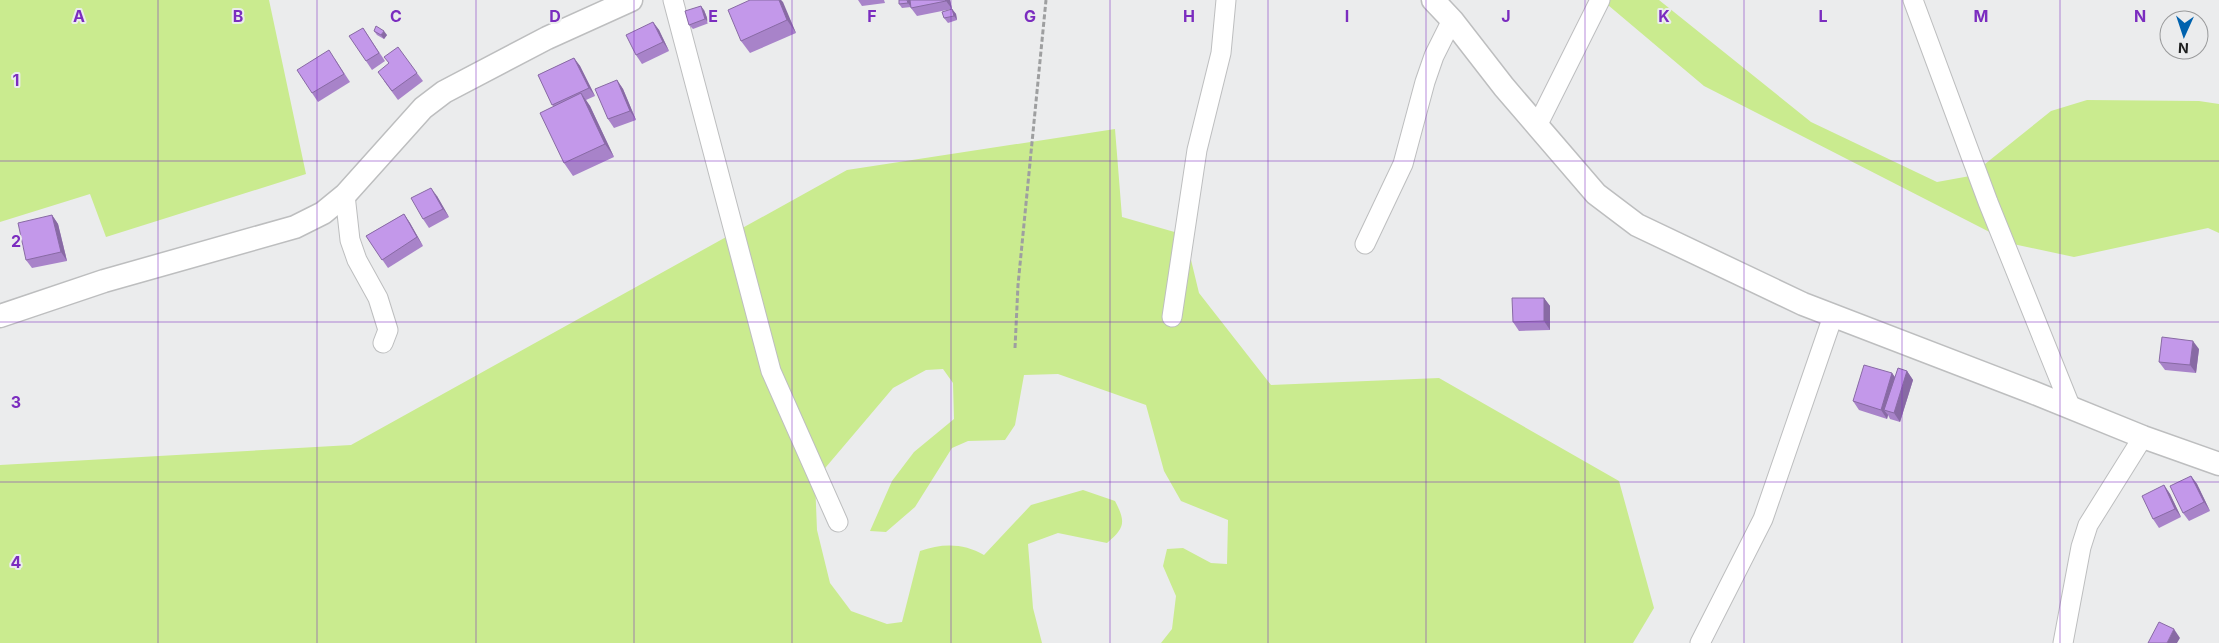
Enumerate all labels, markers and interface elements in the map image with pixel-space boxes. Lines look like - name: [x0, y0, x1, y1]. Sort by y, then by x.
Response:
- text: A: [73, 6, 85, 26]
- text: B: [233, 6, 243, 26]
- text: C: [390, 6, 402, 26]
- text: D: [549, 6, 561, 26]
- text: E: [708, 6, 718, 26]
- text: F: [867, 6, 877, 26]
- text: G: [1024, 6, 1036, 26]
- text: H: [1183, 6, 1195, 26]
- text: I: [1345, 6, 1349, 26]
- text: J: [1501, 6, 1511, 26]
- text: K: [1658, 6, 1670, 26]
- text: L: [1818, 6, 1828, 26]
- text: M: [1974, 6, 1988, 26]
- text: N: [2134, 6, 2146, 26]
- north arrow: [2159, 10, 2209, 60]
- text: N: [2178, 40, 2189, 57]
- text: 1: [13, 70, 19, 90]
- text: 2: [11, 231, 21, 251]
- text: 3: [11, 392, 21, 412]
- text: 4: [11, 552, 22, 572]

